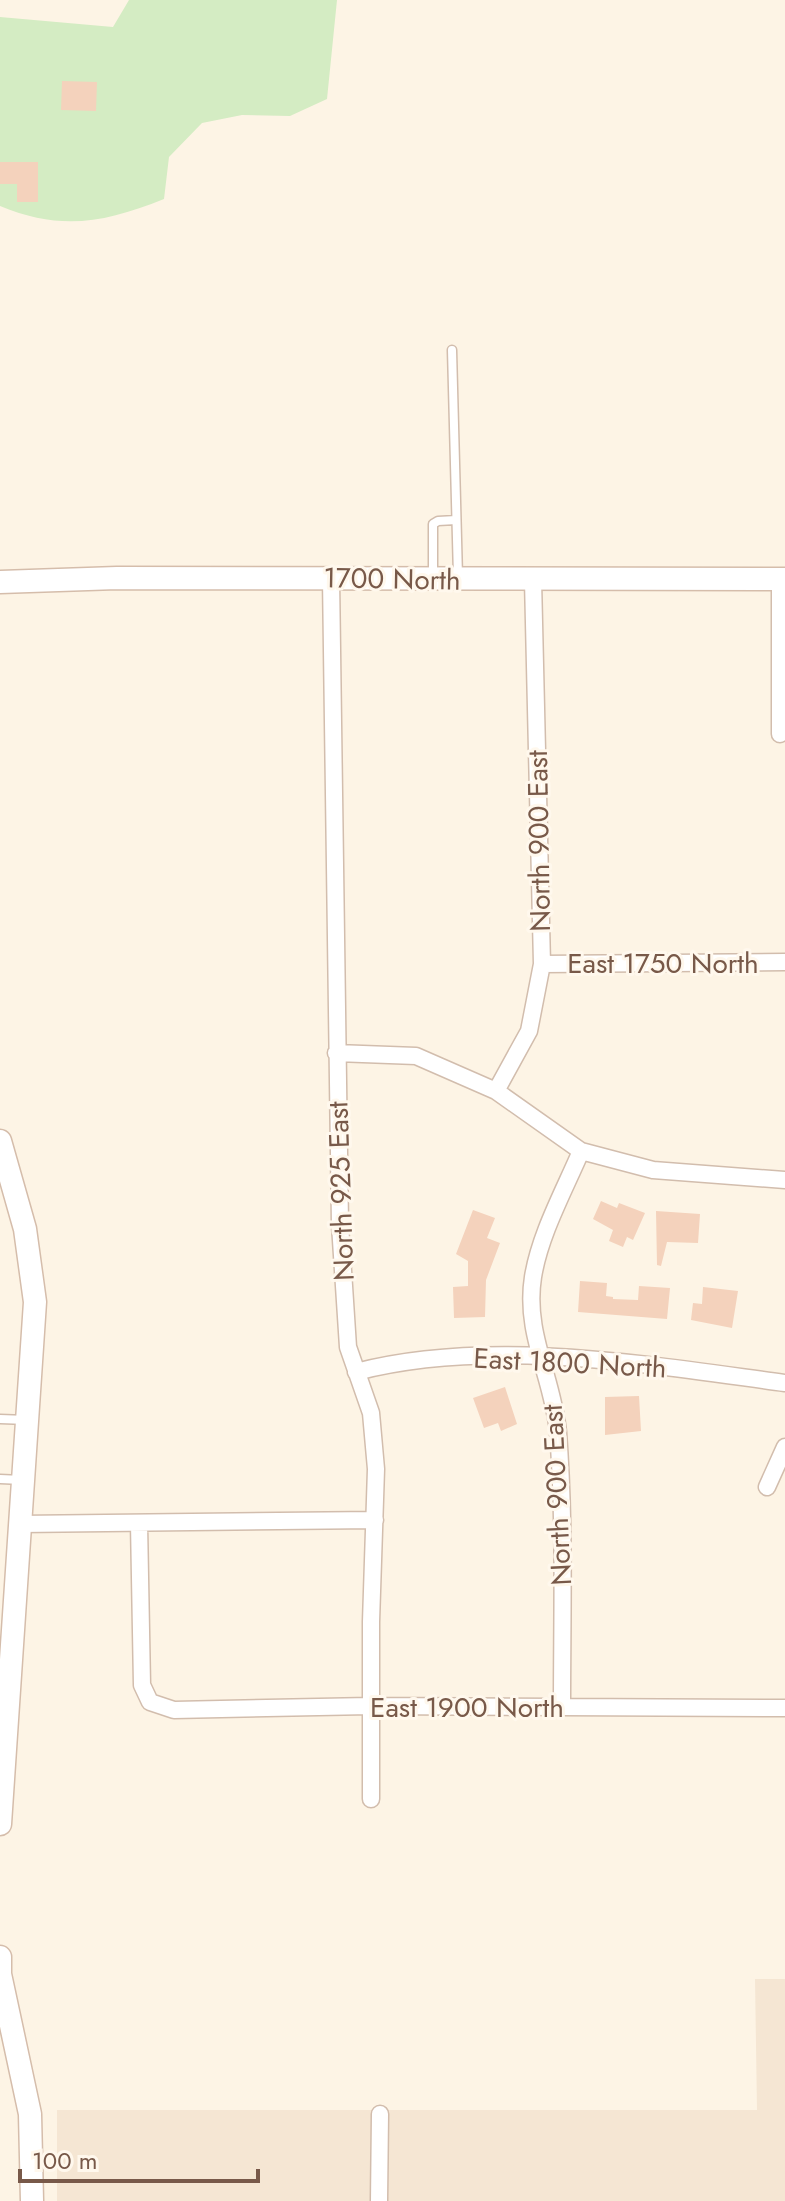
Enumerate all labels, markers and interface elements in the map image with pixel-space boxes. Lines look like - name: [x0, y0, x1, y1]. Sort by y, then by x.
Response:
- street label: 1700 North: [323, 557, 461, 601]
- street label: North 900 East: [517, 750, 561, 932]
- street label: East 1750 North: [567, 943, 759, 984]
- street label: North 925 East: [317, 1100, 365, 1281]
- street label: East 1800 North: [472, 1337, 668, 1389]
- street label: North 900 East: [532, 1403, 582, 1587]
- street label: East 1900 North: [370, 1687, 564, 1728]
- scale bar: [20, 2133, 258, 2183]
- text: 100 m: [32, 2143, 98, 2178]

